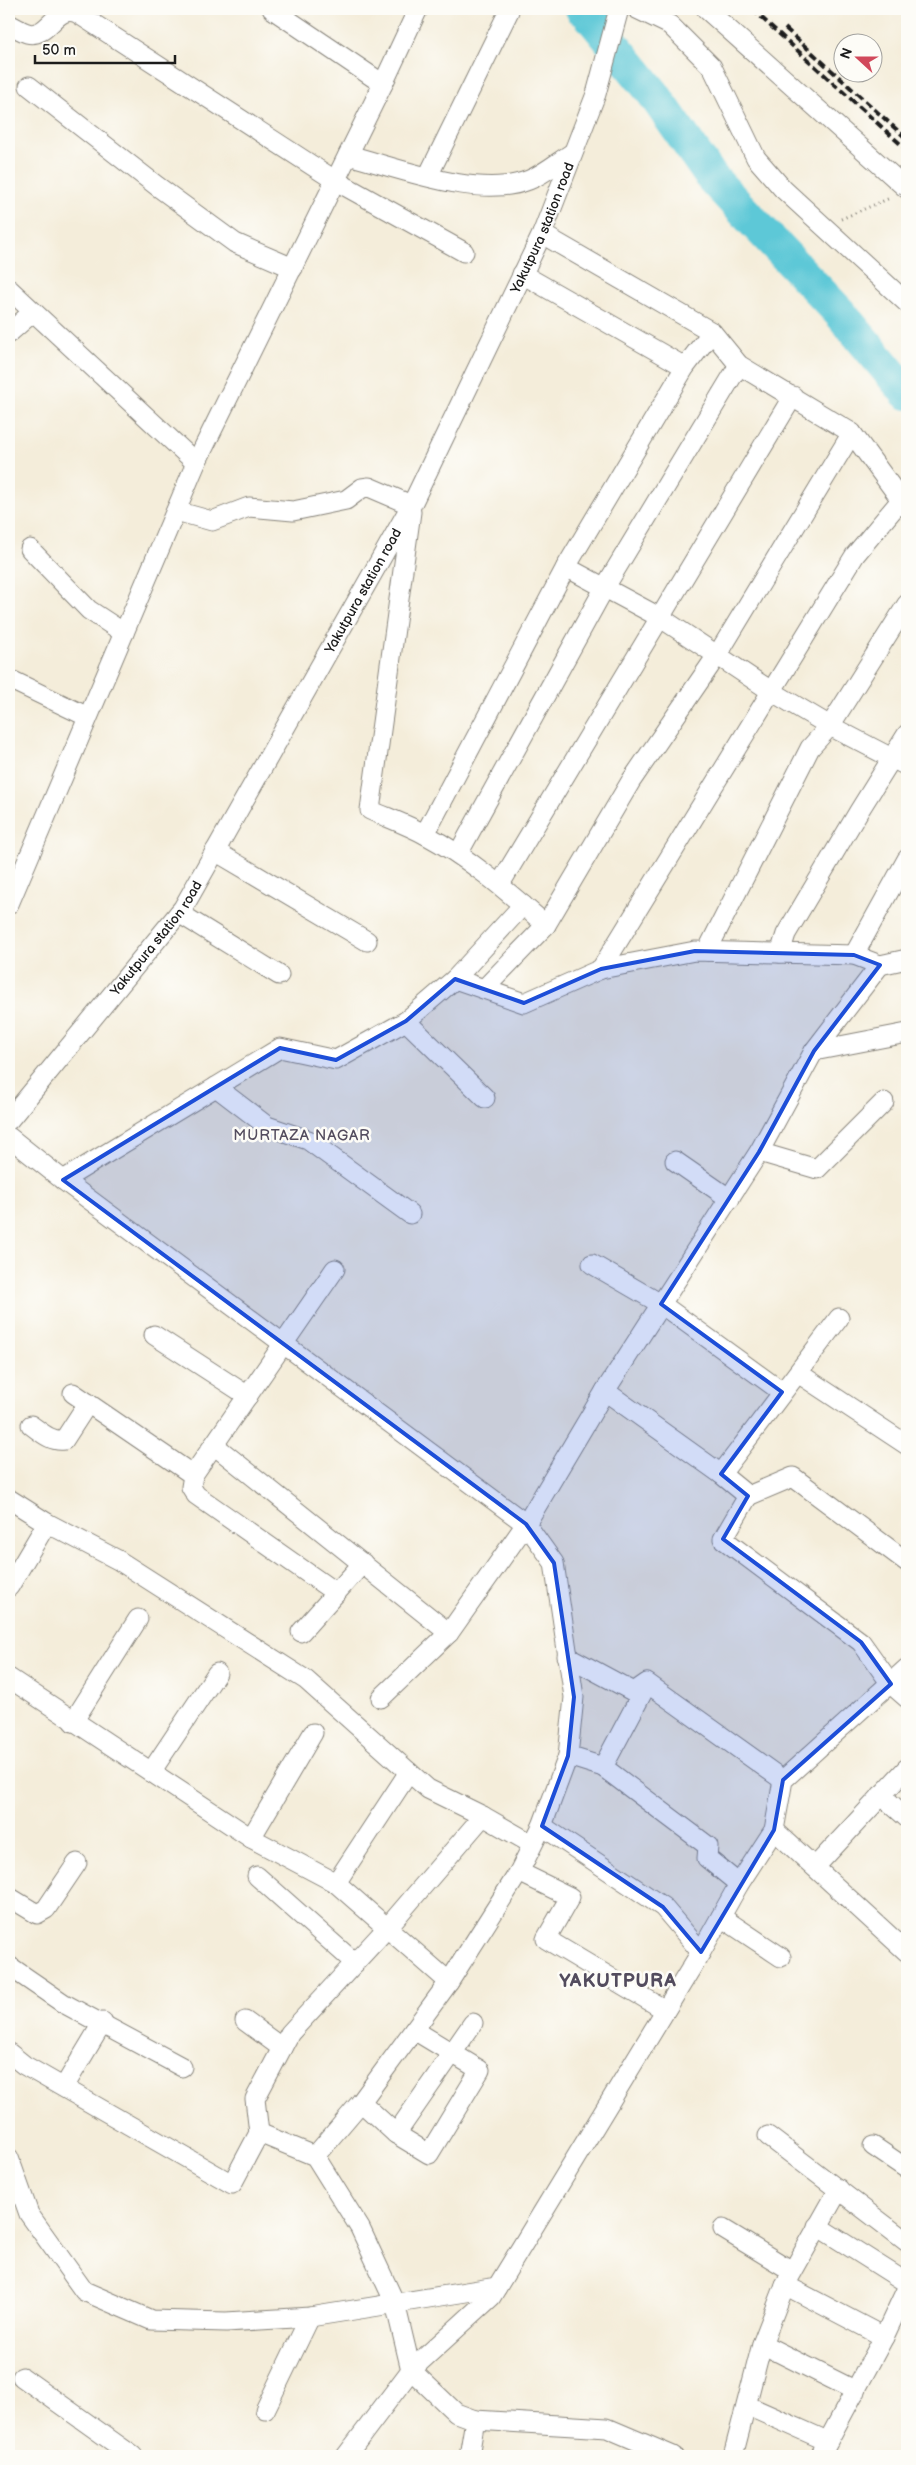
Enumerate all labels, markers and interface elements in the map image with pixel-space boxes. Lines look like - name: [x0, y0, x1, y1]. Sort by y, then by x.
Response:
- scale bar: [35, 32, 175, 64]
- north arrow: [834, 32, 884, 82]
- text: 50 m: [42, 41, 76, 60]
- text: N: [837, 46, 856, 61]
- street label: Yakutpura station road: [506, 160, 578, 297]
- street label: Yakutpura station road: [321, 525, 405, 657]
- street label: Yakutpura station road: [106, 878, 206, 1000]
- district label: MURTAZA NAGAR: [233, 1126, 371, 1145]
- district label: YAKUTPURA: [559, 1970, 677, 1993]

